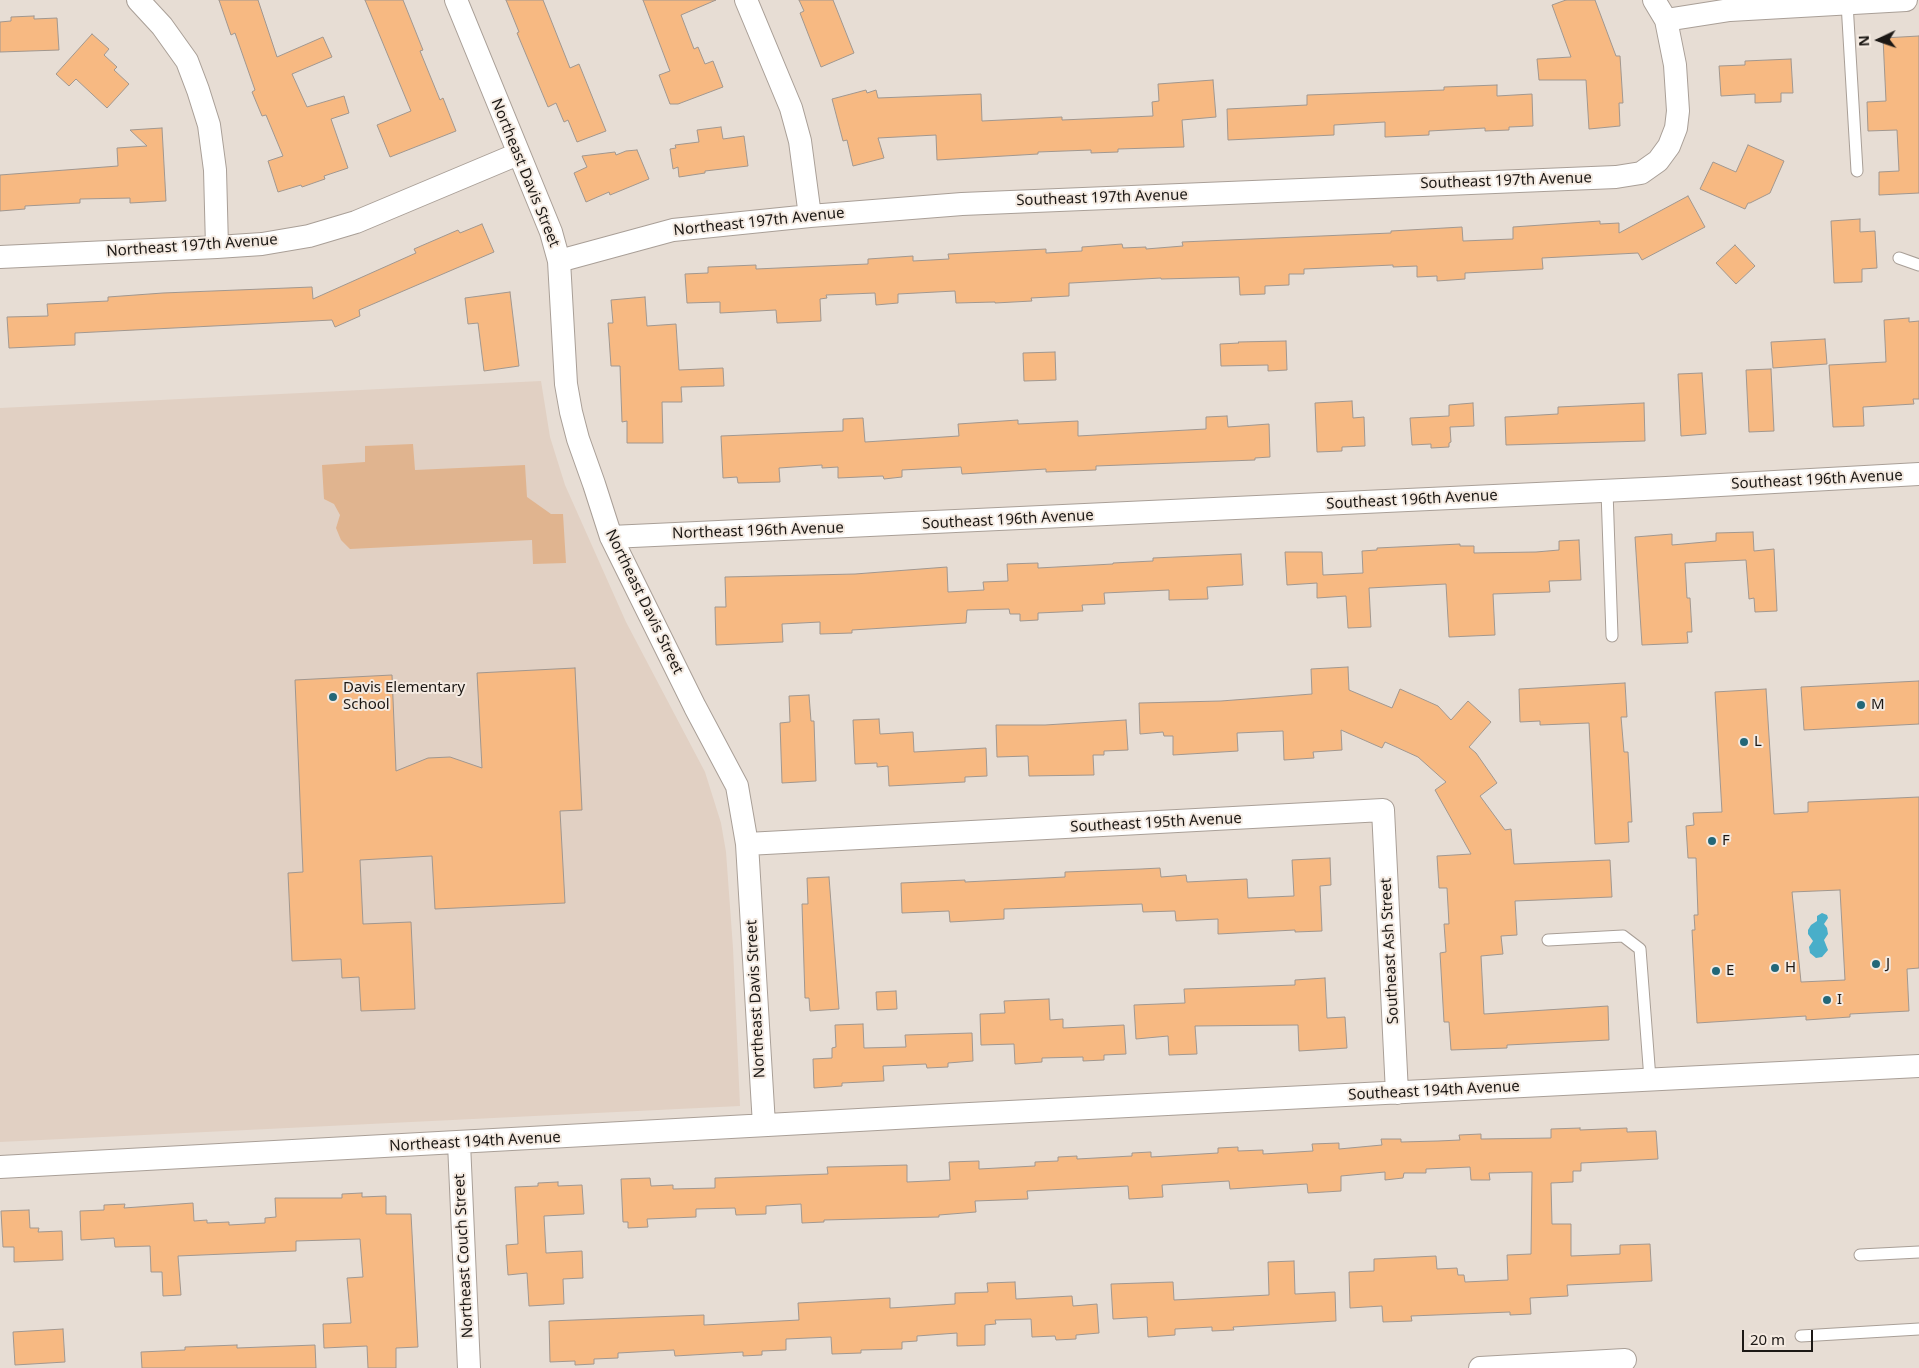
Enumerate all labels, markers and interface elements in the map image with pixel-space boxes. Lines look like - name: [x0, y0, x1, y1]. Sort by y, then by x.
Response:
- north arrow: [1854, 15, 1904, 65]
- text: N: [1854, 35, 1873, 47]
- street label: Northeast Davis Street: [487, 96, 563, 250]
- street label: Southeast 197th Avenue: [1420, 169, 1592, 193]
- street label: Southeast 197th Avenue: [1016, 186, 1188, 210]
- street label: Northeast 197th Avenue: [673, 204, 845, 240]
- street label: Northeast 197th Avenue: [106, 231, 278, 261]
- street label: Southeast 196th Avenue: [1731, 467, 1903, 493]
- street label: Southeast 196th Avenue: [1326, 487, 1498, 513]
- street label: Southeast 196th Avenue: [922, 507, 1094, 533]
- street label: Northeast 196th Avenue: [672, 519, 844, 543]
- street label: Northeast Davis Street: [601, 527, 687, 677]
- place label: Davis Elementary School: [343, 679, 465, 714]
- marker: Davis Elementary School: [327, 691, 339, 703]
- place label: M: [1871, 696, 1885, 714]
- marker: M: [1855, 699, 1867, 711]
- place label: L: [1754, 733, 1762, 751]
- marker: L: [1738, 736, 1750, 748]
- street label: Southeast 195th Avenue: [1070, 810, 1242, 836]
- place label: F: [1722, 832, 1730, 850]
- marker: F: [1706, 835, 1718, 847]
- street label: Southeast Ash Street: [1377, 877, 1403, 1025]
- street label: Northeast Davis Street: [743, 919, 769, 1079]
- place label: J: [1886, 955, 1890, 973]
- marker: J: [1870, 958, 1882, 970]
- place label: H: [1785, 959, 1796, 977]
- place label: E: [1726, 962, 1734, 980]
- marker: H: [1769, 962, 1781, 974]
- marker: E: [1710, 965, 1722, 977]
- place label: I: [1837, 991, 1842, 1009]
- marker: I: [1821, 994, 1833, 1006]
- street label: Southeast 194th Avenue: [1348, 1078, 1520, 1104]
- street label: Northeast 194th Avenue: [389, 1129, 561, 1155]
- street label: Northeast Couch Street: [451, 1173, 477, 1339]
- scale bar: [1744, 1320, 1815, 1352]
- text: 20 m: [1750, 1329, 1785, 1349]

